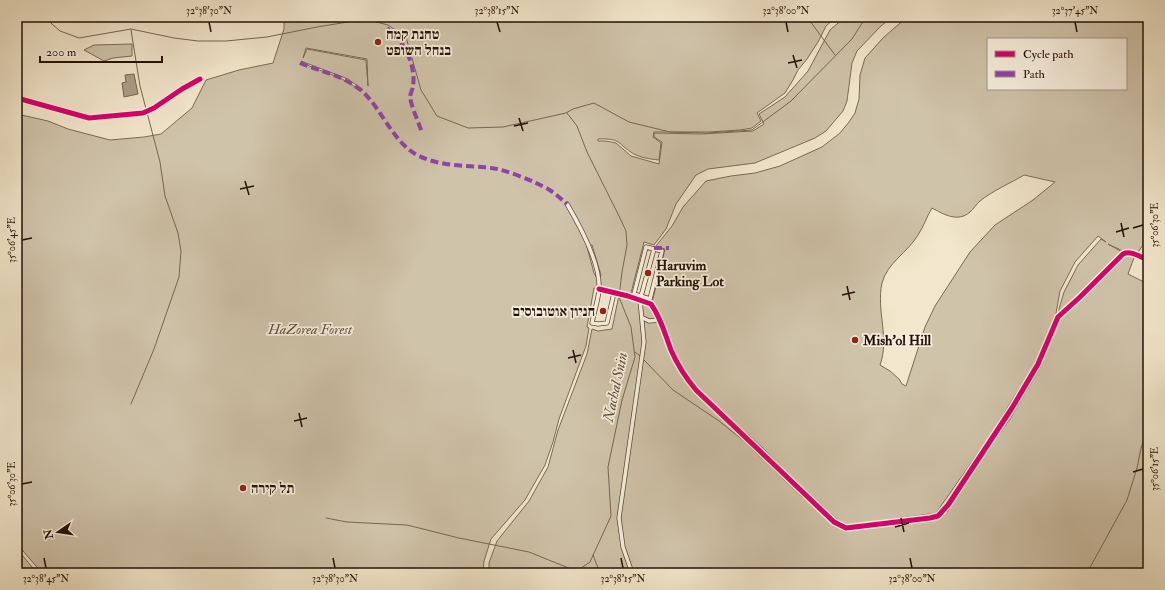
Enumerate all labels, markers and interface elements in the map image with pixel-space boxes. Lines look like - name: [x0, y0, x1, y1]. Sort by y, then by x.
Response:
- text: 32°38'30"N: [186, 5, 232, 17]
- text: 32°38'15"N: [475, 5, 519, 17]
- text: 32°38'00"N: [762, 5, 810, 17]
- text: 32°37'45"N: [1052, 5, 1098, 17]
- place label: טחנת קמח בנחל השופט: [386, 26, 451, 59]
- marker: טחנת קמח בנחל השופט: [373, 37, 383, 47]
- scale bar: [40, 38, 162, 64]
- legend: [987, 38, 1127, 90]
- text: 200 m: [46, 45, 77, 60]
- text: Cycle path: [1023, 47, 1074, 62]
- text: Path: [1023, 67, 1046, 82]
- text: 35°06'30"E: [1149, 202, 1161, 248]
- text: 35°06'45"E: [6, 217, 18, 263]
- place label: Haruvim Parking Lot: [656, 257, 724, 291]
- marker: Haruvim Parking Lot: [643, 268, 653, 278]
- place label: חניון אוטובוסים: [513, 303, 595, 320]
- marker: חניון אוטובוסים: [598, 306, 608, 316]
- park label: HaZorea Forest: [267, 321, 353, 338]
- place label: Mish'ol Hill: [862, 332, 932, 349]
- marker: Mish'ol Hill: [850, 335, 860, 345]
- water label: Nachal Snin: [599, 351, 632, 425]
- text: 35°06'15"E: [1149, 447, 1161, 491]
- text: 35°06'30"E: [6, 461, 18, 507]
- place label: תל קירה: [251, 480, 294, 497]
- marker: תל קירה: [238, 483, 248, 493]
- north arrow: [38, 512, 78, 552]
- text: N: [41, 527, 56, 541]
- text: 32°38'45"N: [23, 573, 69, 585]
- text: 32°38'30"N: [312, 573, 358, 585]
- text: 32°38'15"N: [601, 573, 645, 585]
- text: 32°38'00"N: [888, 573, 936, 585]

